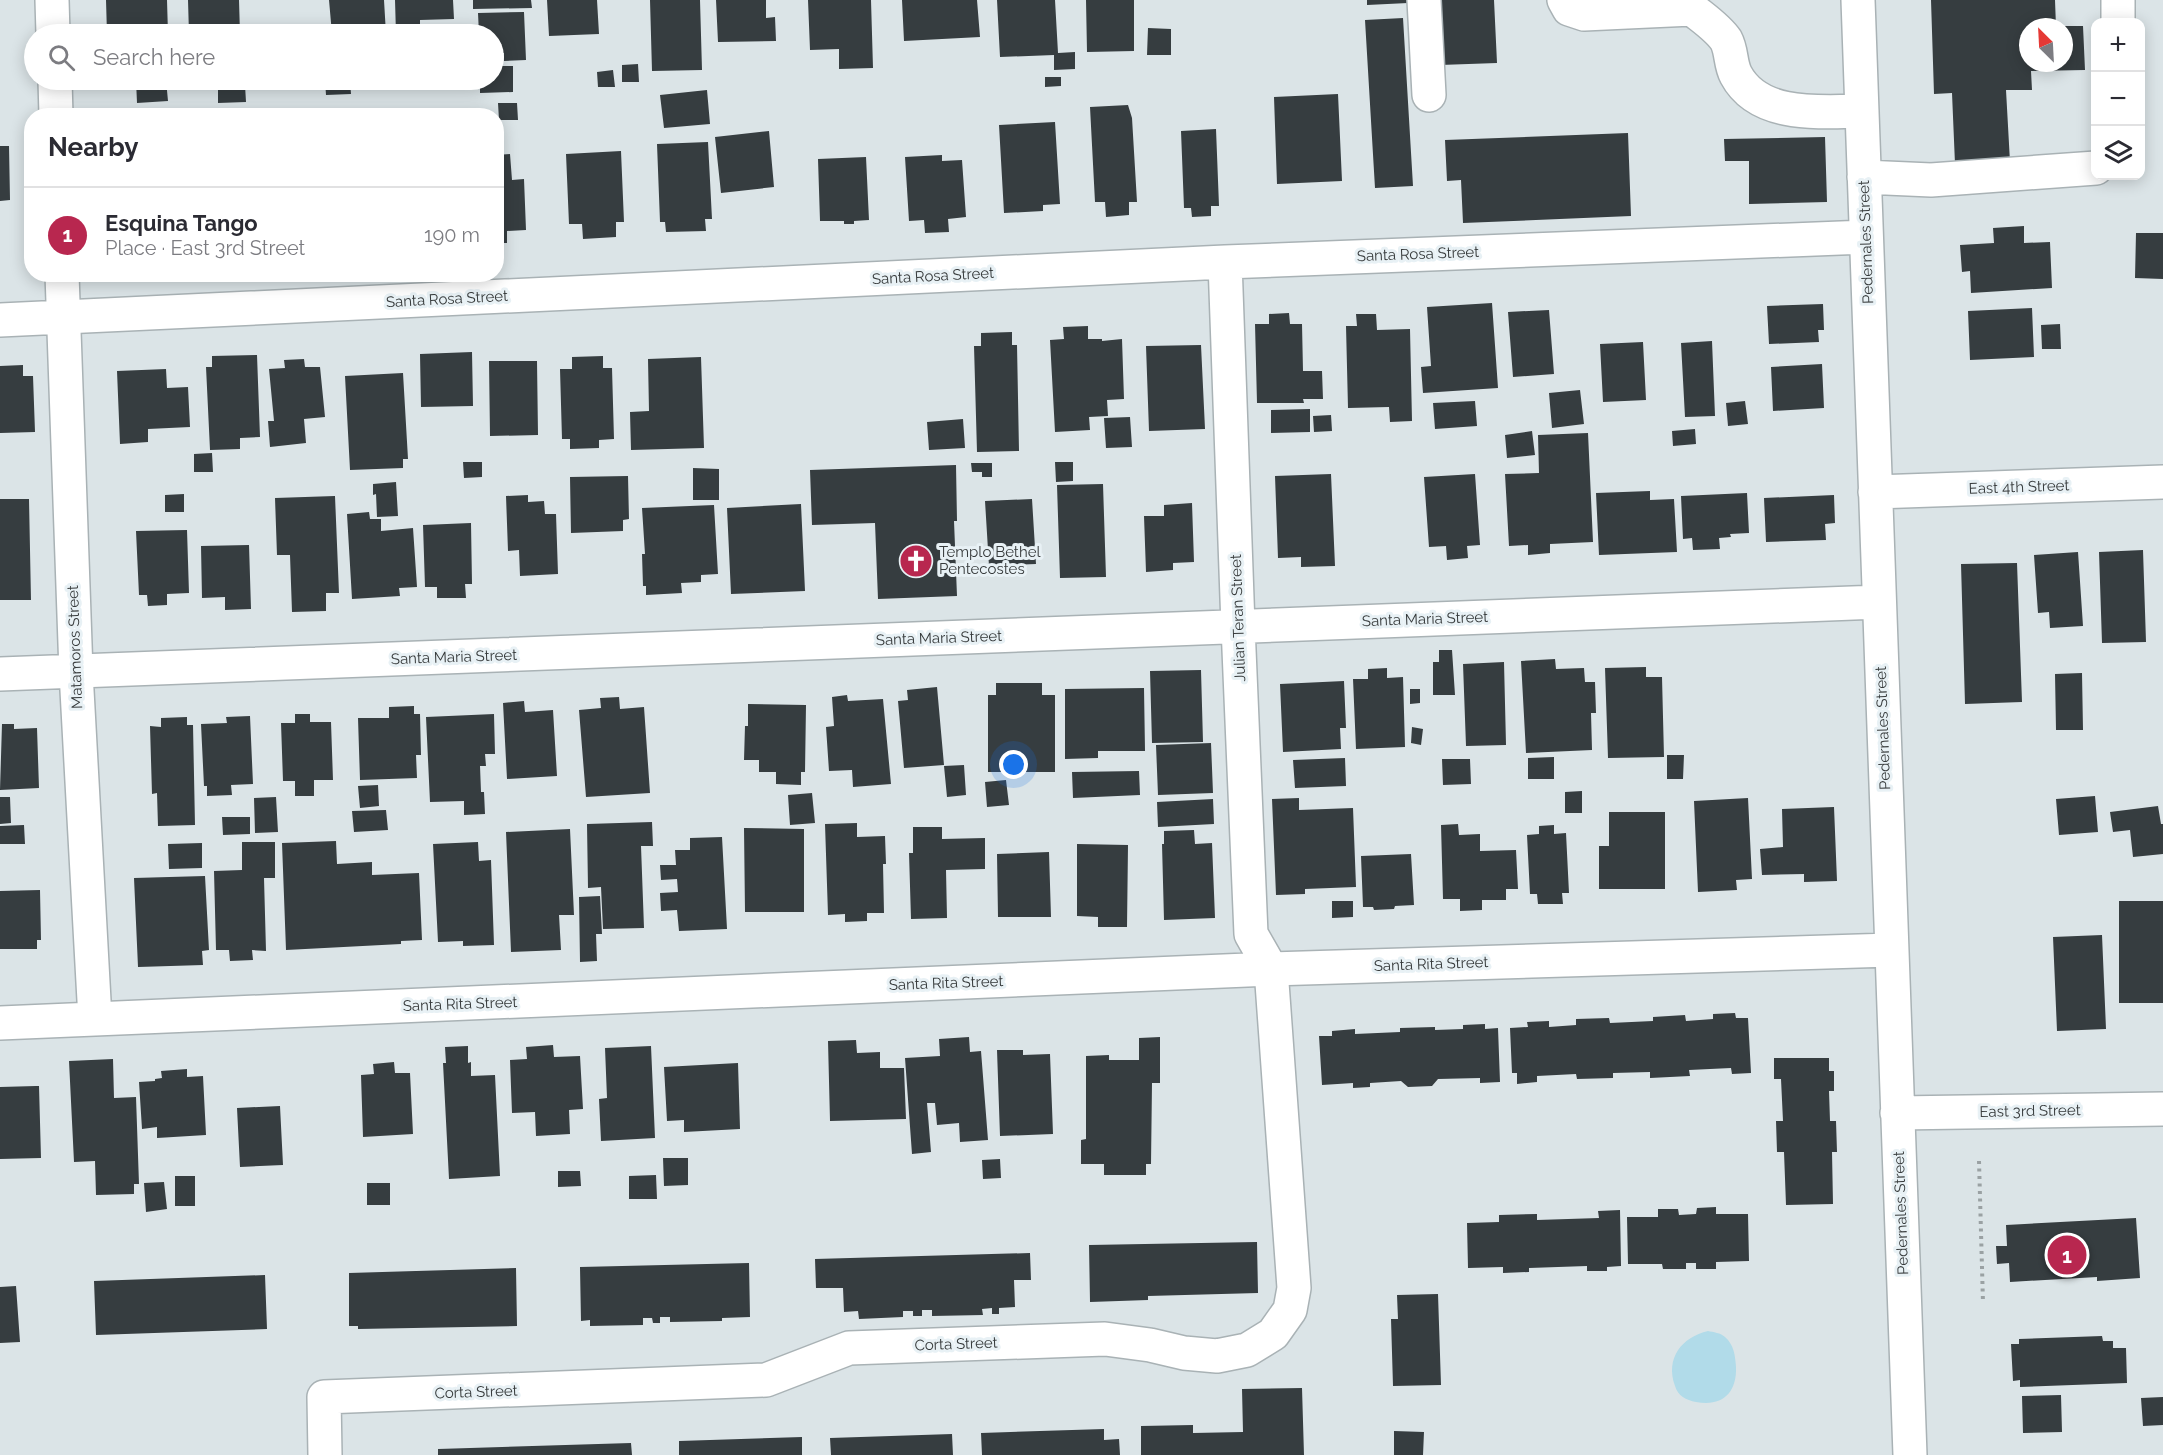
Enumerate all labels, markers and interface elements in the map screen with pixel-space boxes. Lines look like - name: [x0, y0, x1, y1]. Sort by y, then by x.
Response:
- north arrow: [2019, 18, 2073, 72]
- map controls: [2091, 18, 2145, 180]
- button: +: [2091, 18, 2145, 72]
- search box: [24, 24, 504, 90]
- icon: search: [45, 41, 78, 74]
- text: Search here: [93, 44, 215, 70]
- button: −: [2091, 72, 2145, 126]
- button: layers: [2091, 126, 2145, 180]
- text: Nearby: [48, 132, 138, 162]
- street label: Pedernales Street: [1855, 180, 1877, 304]
- text: Esquina Tango: [105, 210, 258, 236]
- text: 1: [63, 223, 72, 247]
- text: 190 m: [424, 223, 480, 247]
- text: Place · East 3rd Street: [105, 236, 305, 260]
- street label: Santa Rosa Street: [1357, 243, 1479, 265]
- street label: Santa Rosa Street: [871, 264, 995, 288]
- street label: Santa Rosa Street: [385, 287, 509, 311]
- street label: East 4th Street: [1968, 476, 2070, 498]
- church icon: Templo Bethel Pentecostes: [898, 543, 934, 579]
- place label: Templo Bethel Pentecostes: [939, 543, 1041, 578]
- street label: Julian Teran Street: [1227, 554, 1249, 682]
- street label: Matamoros Street: [64, 585, 86, 709]
- street label: Santa Maria Street: [1362, 608, 1488, 630]
- street label: Santa Maria Street: [876, 627, 1002, 649]
- street label: Santa Maria Street: [391, 646, 517, 668]
- street label: Pedernales Street: [1872, 666, 1894, 790]
- your location: [999, 750, 1028, 779]
- street label: Santa Rita Street: [1373, 953, 1489, 975]
- street label: Santa Rita Street: [888, 972, 1004, 994]
- street label: Santa Rita Street: [402, 993, 518, 1015]
- street label: East 3rd Street: [1979, 1101, 2081, 1121]
- street label: Pedernales Street: [1890, 1151, 1912, 1275]
- pin: 1: [2048, 1232, 2086, 1278]
- street label: Corta Street: [914, 1334, 998, 1354]
- street label: Corta Street: [434, 1382, 518, 1402]

